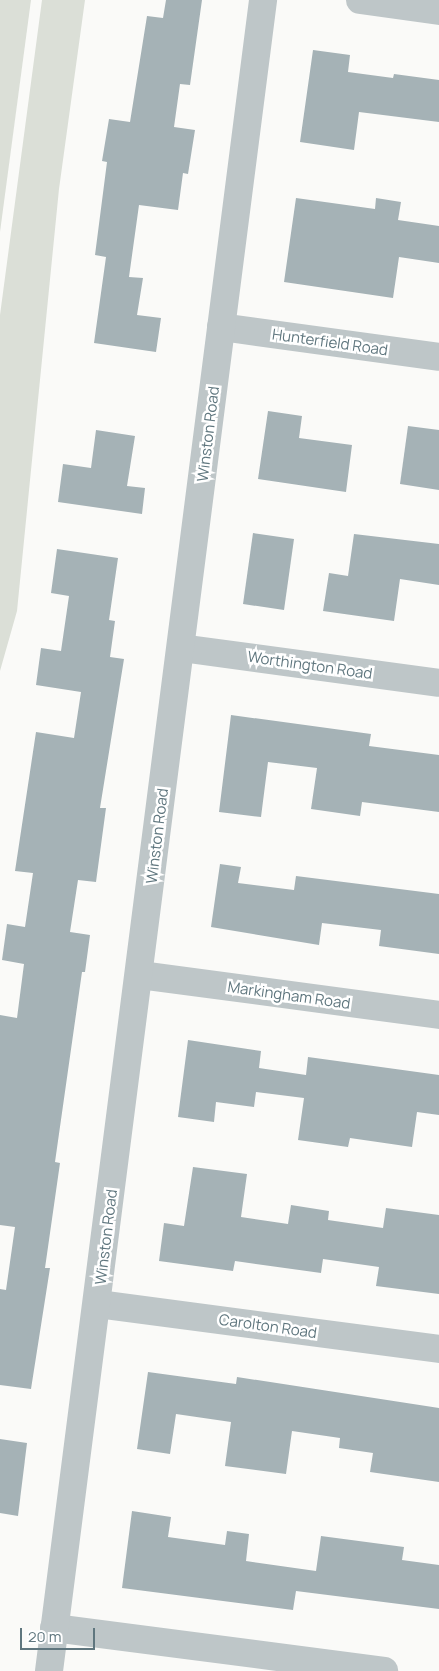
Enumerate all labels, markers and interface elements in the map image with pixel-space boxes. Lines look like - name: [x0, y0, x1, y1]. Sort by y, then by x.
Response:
- street label: Hunterfield Road: [271, 325, 389, 359]
- street label: Winston Road: [193, 385, 223, 483]
- street label: Worthington Road: [247, 647, 373, 683]
- street label: Winston Road: [142, 787, 172, 885]
- street label: Markingham Road: [227, 977, 351, 1013]
- street label: Winston Road: [91, 1188, 121, 1286]
- street label: Carolton Road: [218, 1310, 318, 1342]
- scale bar: [22, 1618, 98, 1650]
- text: 20 m: [28, 1626, 61, 1647]

